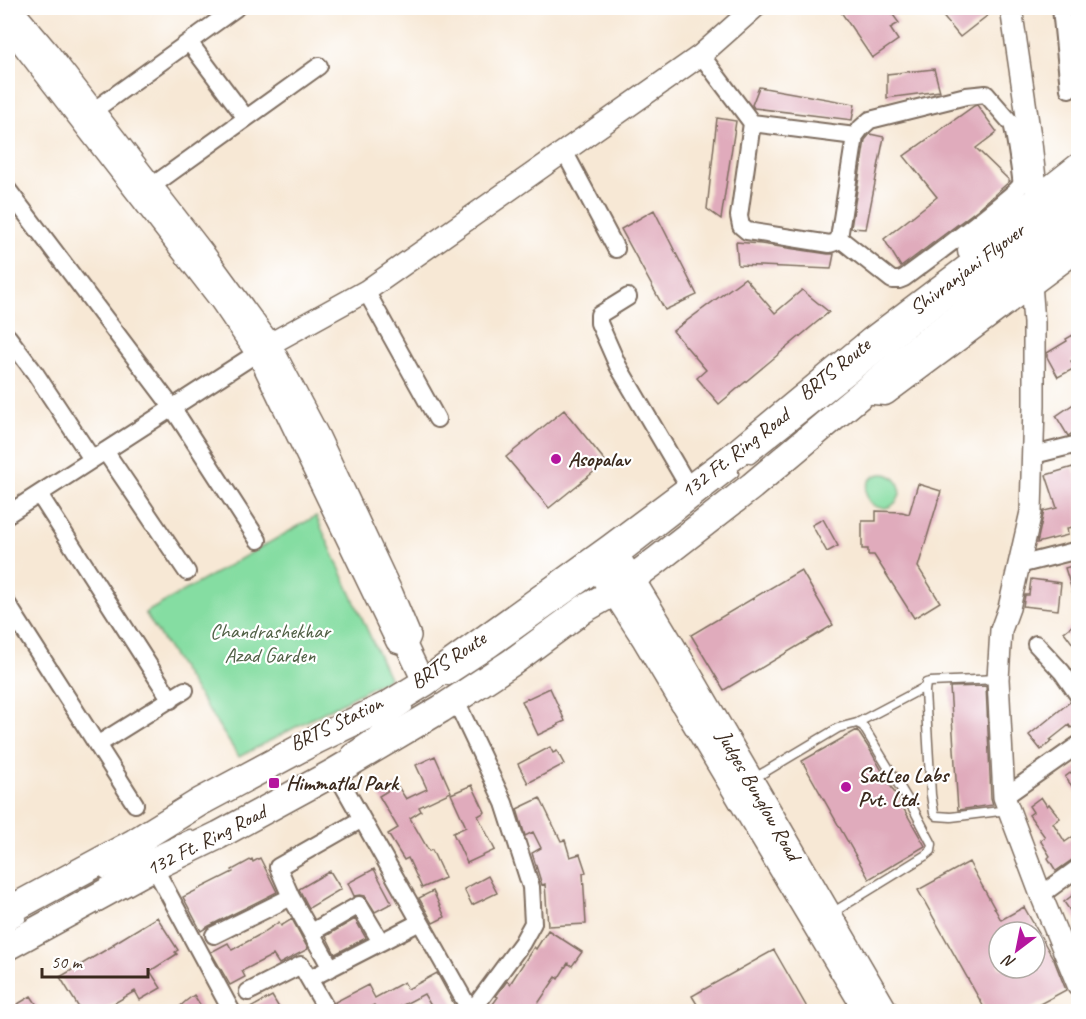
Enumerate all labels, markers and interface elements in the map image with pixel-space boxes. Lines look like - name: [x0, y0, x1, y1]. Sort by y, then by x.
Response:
- street label: Shivranjani Flyover: [904, 216, 1032, 321]
- street label: BRTS Route: [793, 331, 876, 406]
- street label: 132 Ft. Ring Road: [675, 401, 797, 504]
- place label: Asopalav: [568, 446, 632, 472]
- marker: Asopalav: [549, 452, 563, 466]
- park label: Chandrashekhar Azad Garden: [210, 618, 331, 668]
- street label: BRTS Route: [405, 625, 492, 695]
- street label: BRTS Station: [285, 689, 388, 757]
- street label: Judges Bunglow Road: [711, 724, 809, 868]
- place label: SatLeo Labs Pvt. Ltd.: [858, 762, 951, 812]
- place label: Himmatlal Park: [286, 770, 400, 796]
- marker: Himmatlal Park: [267, 776, 281, 790]
- marker: SatLeo Labs Pvt. Ltd.: [839, 780, 853, 794]
- street label: 132 Ft. Ring Road: [142, 797, 273, 881]
- north arrow: [987, 920, 1047, 980]
- scale bar: [42, 941, 148, 979]
- text: N: [997, 949, 1019, 973]
- text: 50 m: [51, 951, 84, 973]

